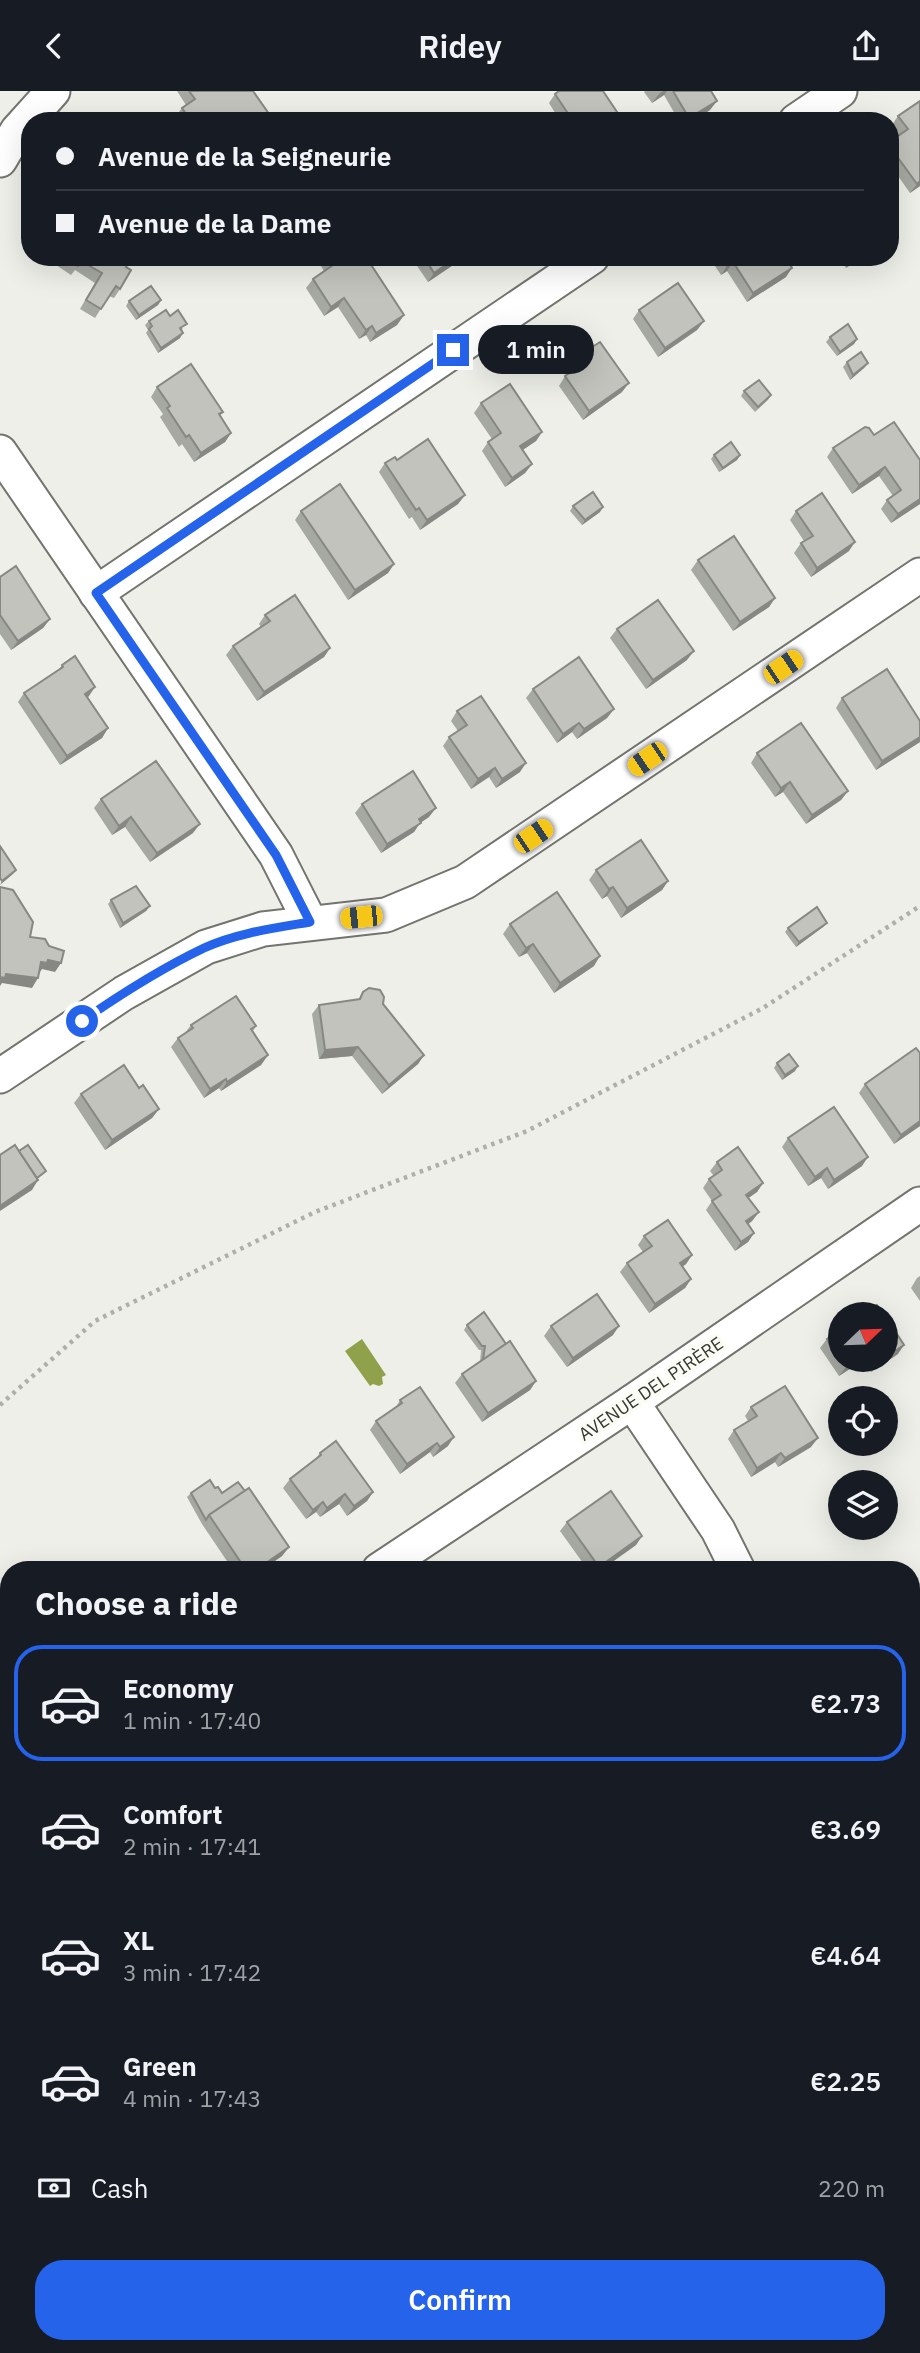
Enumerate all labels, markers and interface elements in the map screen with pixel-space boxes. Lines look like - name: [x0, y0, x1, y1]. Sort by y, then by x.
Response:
- text: Ridey: [418, 25, 502, 67]
- icon: back: [35, 27, 73, 65]
- icon: share: [847, 27, 885, 65]
- text: Avenue de la Seigneurie: [98, 139, 391, 173]
- text: Avenue de la Dame: [98, 206, 331, 240]
- callout: 1 min: [477, 325, 593, 375]
- route end: [437, 334, 469, 366]
- text: 1 min: [506, 334, 566, 364]
- car: [760, 647, 807, 687]
- car: [624, 739, 671, 779]
- car: [510, 816, 557, 856]
- car: [340, 904, 383, 930]
- route start: [66, 1005, 98, 1037]
- north arrow: [828, 1302, 898, 1372]
- map controls: [828, 1302, 898, 1540]
- street label: AVENUE DEL PIRÈRE: [574, 1332, 728, 1446]
- button: locate: [828, 1386, 898, 1456]
- button: layers: [828, 1470, 898, 1540]
- text: Choose a ride: [35, 1582, 238, 1624]
- text: Economy: [123, 1671, 234, 1705]
- icon: car: [39, 1672, 102, 1735]
- text: €2.73: [810, 1686, 881, 1720]
- text: 1 min · 17:40: [123, 1705, 261, 1735]
- text: Comfort: [123, 1797, 222, 1831]
- icon: car: [39, 1798, 102, 1861]
- text: €3.69: [810, 1812, 881, 1846]
- text: 2 min · 17:41: [123, 1831, 261, 1861]
- text: XL: [123, 1923, 154, 1957]
- icon: car: [39, 1924, 102, 1987]
- text: €4.64: [810, 1938, 881, 1972]
- text: 3 min · 17:42: [123, 1957, 261, 1987]
- text: Green: [123, 2049, 197, 2083]
- icon: car: [39, 2050, 102, 2113]
- text: €2.25: [810, 2064, 881, 2098]
- text: 4 min · 17:43: [123, 2083, 261, 2113]
- icon: cash: [35, 2169, 73, 2207]
- text: Cash: [91, 2171, 148, 2205]
- text: 220 m: [818, 2173, 885, 2203]
- button: Confirm: [35, 2260, 885, 2340]

